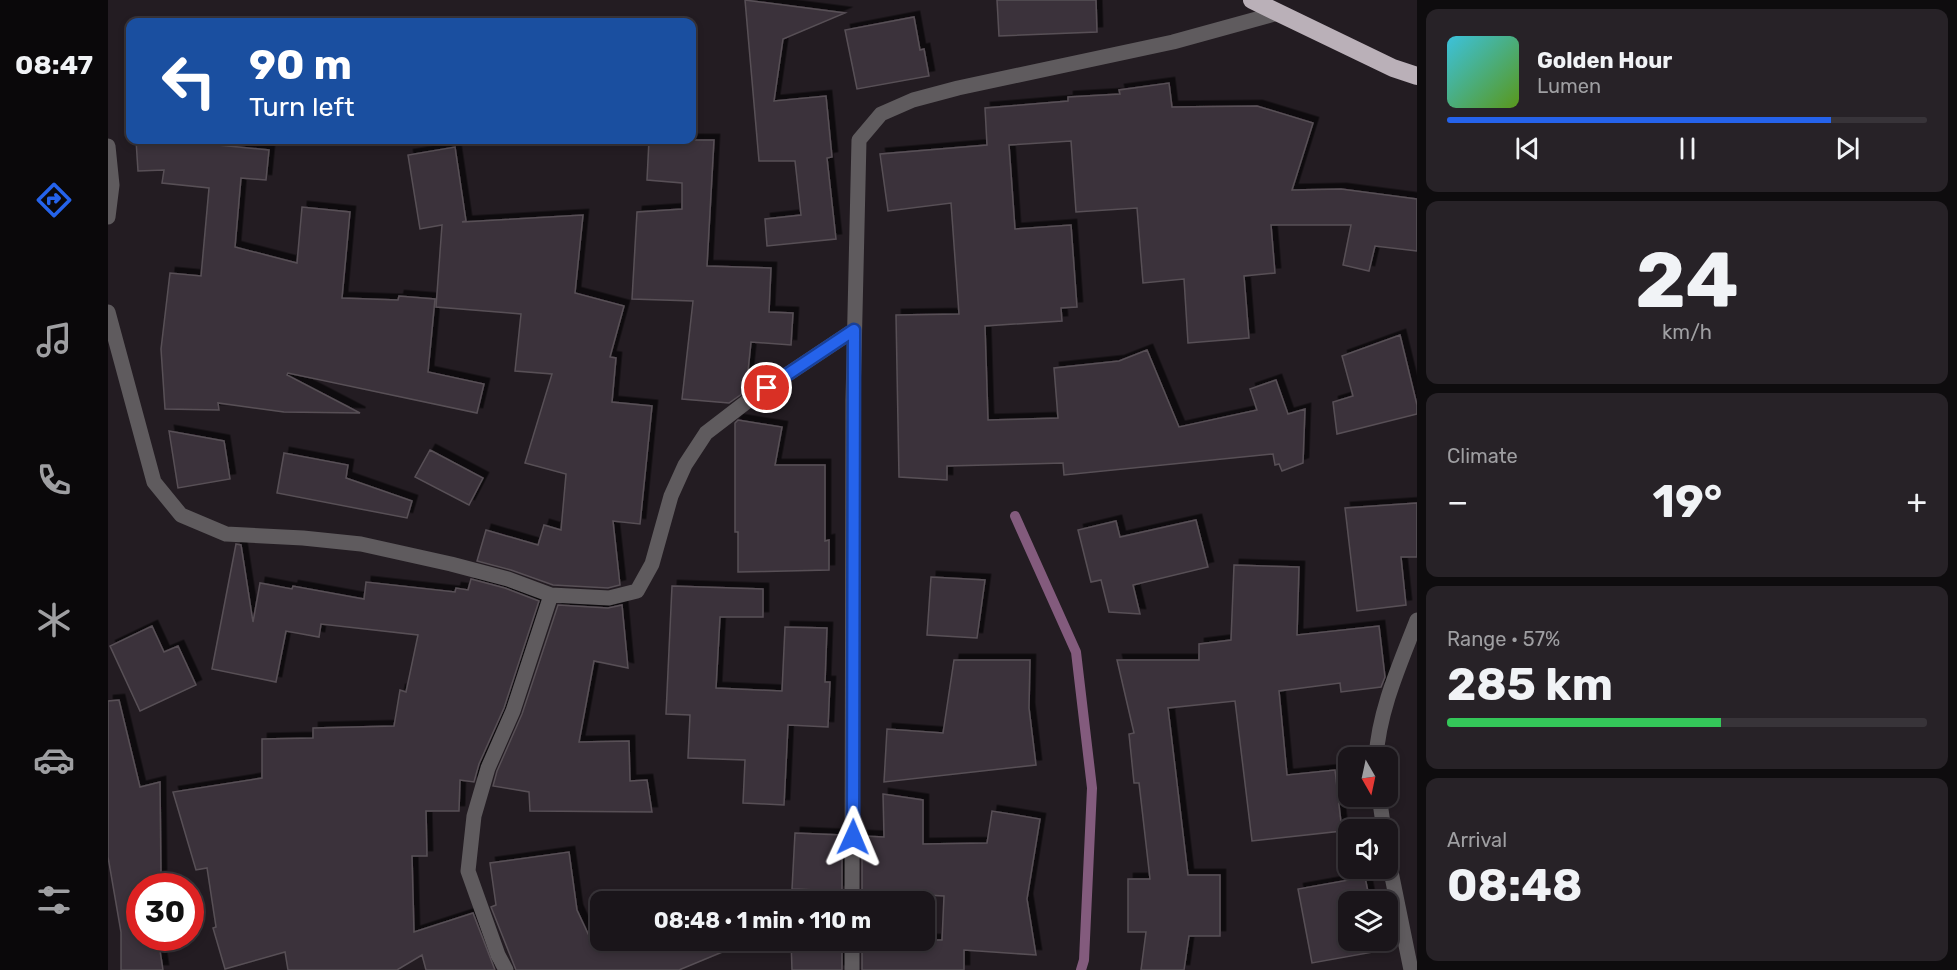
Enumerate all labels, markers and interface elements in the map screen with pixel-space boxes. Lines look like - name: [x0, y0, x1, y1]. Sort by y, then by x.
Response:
- text: 90 m: [249, 40, 352, 90]
- icon: left: [150, 42, 228, 120]
- text: Golden Hour: [1537, 47, 1672, 74]
- text: 08:47: [15, 49, 93, 81]
- text: Lumen: [1537, 74, 1601, 98]
- text: Turn left: [249, 91, 354, 123]
- icon: previous: [1511, 132, 1544, 165]
- icon: pause: [1671, 132, 1704, 165]
- icon: next: [1831, 132, 1864, 165]
- icon: directions: [33, 179, 75, 221]
- text: 24: [1635, 234, 1739, 327]
- icon: music: [33, 319, 75, 361]
- text: km/h: [1662, 320, 1712, 344]
- pin: [741, 362, 792, 413]
- icon: arrive: [750, 371, 783, 404]
- text: Climate: [1447, 444, 1518, 468]
- icon: phone: [33, 459, 75, 501]
- text: 19°: [1653, 475, 1722, 528]
- text: −: [1447, 482, 1468, 521]
- text: +: [1906, 482, 1927, 521]
- icon: climate: [33, 599, 75, 641]
- text: Range · 57%: [1447, 627, 1560, 651]
- text: 285 km: [1447, 658, 1613, 711]
- icon: car: [33, 739, 75, 781]
- north arrow: [1338, 747, 1398, 807]
- map controls: [1338, 747, 1398, 951]
- position arrow: [821, 805, 885, 869]
- button: sound: [1338, 819, 1398, 879]
- text: Arrival: [1447, 828, 1507, 852]
- text: 08:48: [1447, 859, 1582, 912]
- speed limit sign: 30: [126, 873, 204, 951]
- icon: filters: [33, 879, 75, 921]
- button: layers: [1338, 891, 1398, 951]
- text: 08:48 · 1 min · 110 m: [654, 907, 871, 934]

